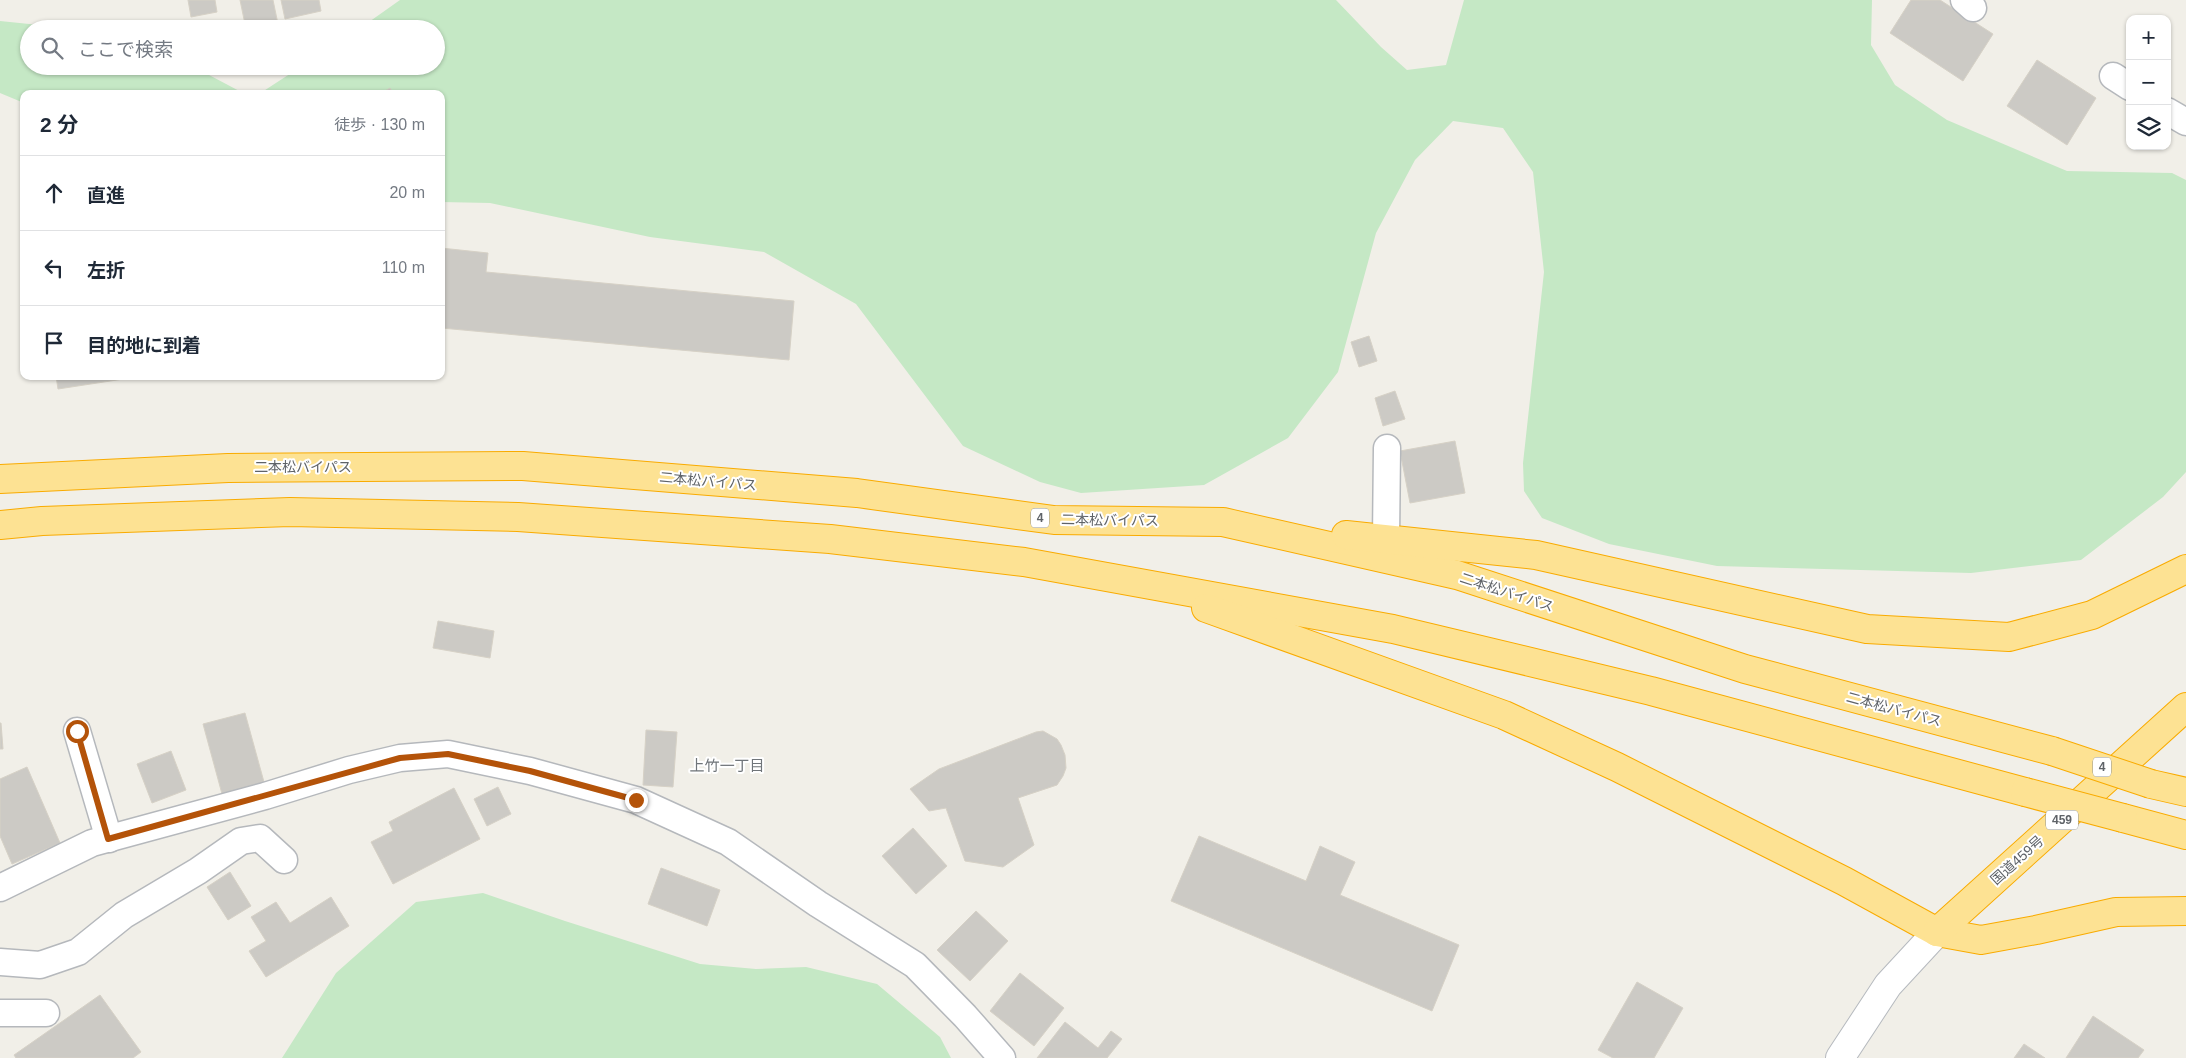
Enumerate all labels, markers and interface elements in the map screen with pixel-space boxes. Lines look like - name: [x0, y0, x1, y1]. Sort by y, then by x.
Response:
- map controls: [2126, 15, 2171, 150]
- button: +: [2126, 15, 2171, 60]
- search box: [20, 20, 445, 75]
- icon: search: [38, 34, 66, 62]
- text: ここで検索: [78, 39, 173, 60]
- button: −: [2126, 60, 2171, 105]
- button: layers: [2126, 105, 2171, 150]
- text: 2 分: [40, 113, 79, 136]
- text: 徒歩 · 130 m: [334, 116, 425, 133]
- icon: ahead: [40, 179, 68, 207]
- text: 20 m: [389, 184, 425, 201]
- text: 直進: [87, 185, 125, 206]
- icon: left: [40, 254, 68, 282]
- text: 110 m: [382, 259, 425, 276]
- text: 左折: [87, 260, 125, 281]
- icon: arrive: [40, 329, 68, 357]
- text: 目的地に到着: [87, 335, 201, 356]
- street label: 二本松バイパス: [254, 459, 352, 475]
- street label: 二本松バイパス: [659, 469, 757, 493]
- road number: 4: [1031, 508, 1049, 528]
- street label: 二本松バイパス: [1061, 511, 1159, 529]
- street label: 二本松バイパス: [1458, 569, 1556, 615]
- street label: 二本松バイパス: [1845, 689, 1943, 729]
- route start: [66, 720, 89, 743]
- district label: 上竹一丁目: [689, 757, 765, 774]
- road number: 4: [2093, 758, 2111, 776]
- route end: [625, 789, 648, 812]
- road number: 459: [2046, 810, 2078, 830]
- street label: 国道459号: [1987, 832, 2047, 888]

